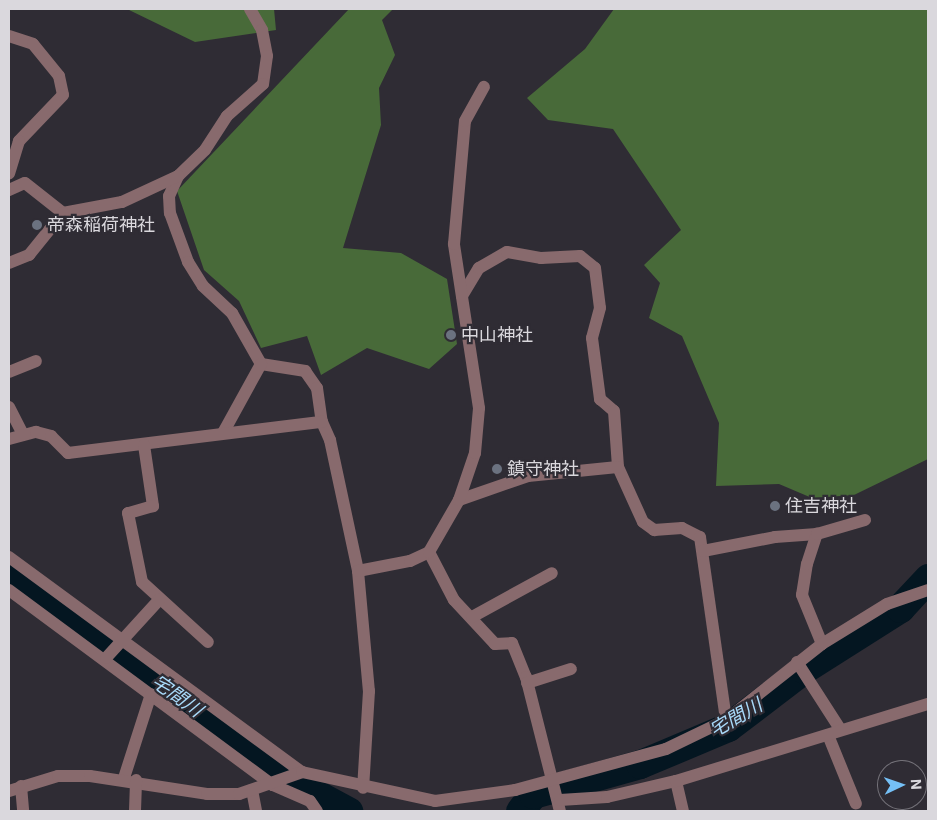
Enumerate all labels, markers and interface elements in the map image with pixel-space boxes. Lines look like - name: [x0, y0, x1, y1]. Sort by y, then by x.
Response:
- place label: 帝森稲荷神社: [47, 214, 155, 236]
- marker: 帝森稲荷神社: [31, 219, 43, 231]
- place label: 中山神社: [461, 324, 533, 346]
- marker: 中山神社: [445, 329, 457, 341]
- place label: 鎮守神社: [507, 458, 579, 480]
- marker: 鎮守神社: [491, 463, 503, 475]
- place label: 住吉神社: [785, 495, 857, 517]
- marker: 住吉神社: [769, 500, 781, 512]
- water label: 宅間川: [147, 670, 207, 722]
- water label: 宅間川: [706, 694, 766, 742]
- north arrow: [877, 760, 927, 810]
- text: N: [908, 778, 925, 790]

